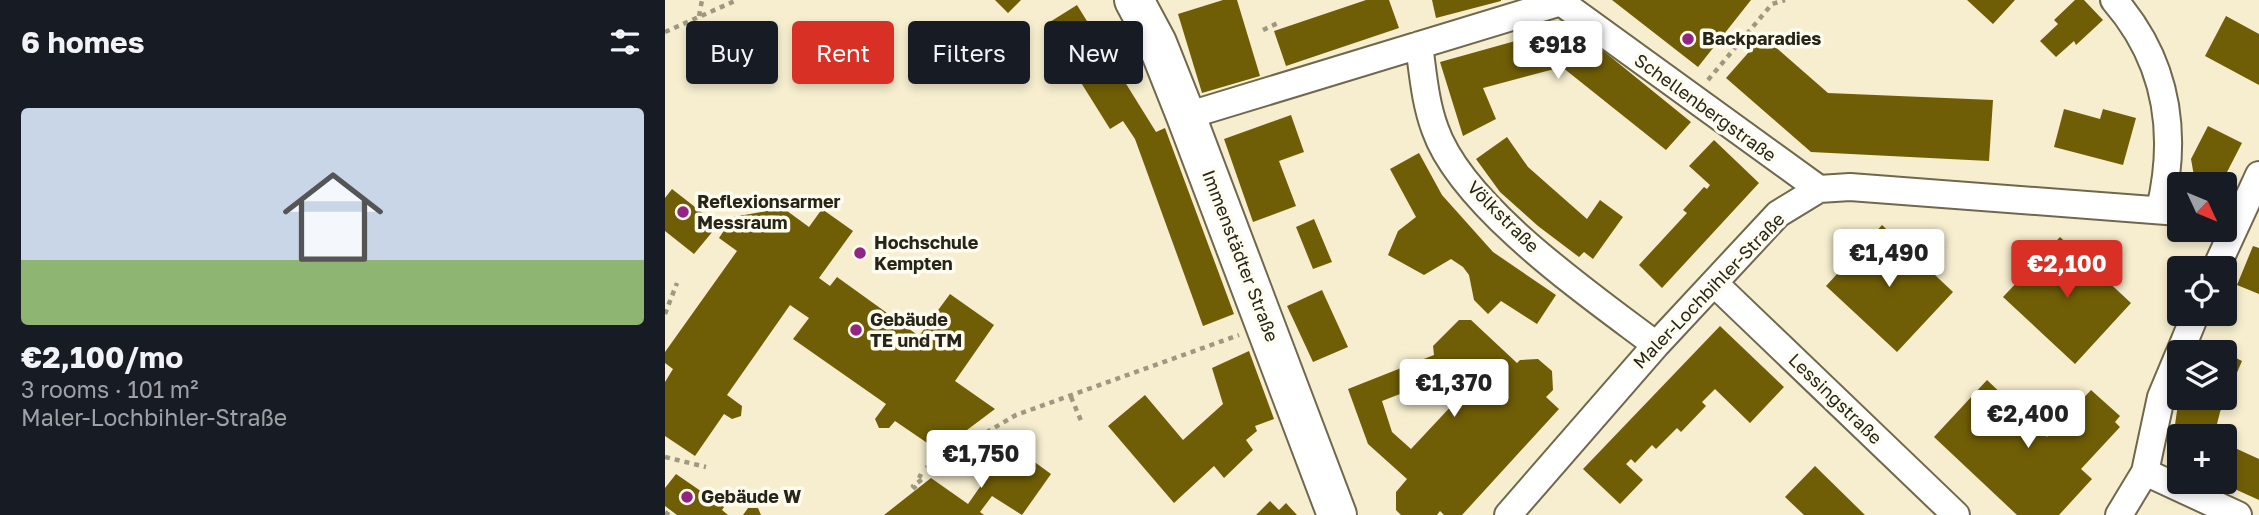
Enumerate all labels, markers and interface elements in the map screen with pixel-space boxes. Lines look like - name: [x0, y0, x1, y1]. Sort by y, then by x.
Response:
- chip: Buy: [686, 21, 778, 84]
- chip: Rent: [792, 21, 894, 84]
- chip: Filters: [908, 21, 1030, 84]
- chip: New: [1044, 21, 1143, 84]
- pin: €918: [1517, 22, 1599, 81]
- icon: filters: [606, 23, 644, 61]
- text: 6 homes: [21, 24, 144, 60]
- place label: Backparadies: [1702, 27, 1821, 49]
- text: €918: [1529, 30, 1587, 58]
- marker: Backparadies: [1680, 31, 1696, 47]
- street label: Schellenbergstraße: [1630, 48, 1781, 166]
- icon: home: [270, 154, 396, 280]
- street label: Immenstädter Straße: [1198, 167, 1284, 345]
- north arrow: [2167, 172, 2237, 242]
- map controls: [2167, 172, 2237, 494]
- street label: Völkstraße: [1463, 176, 1544, 257]
- place label: Reflexionsarmer Messraum: [697, 190, 841, 233]
- marker: Reflexionsarmer Messraum: [675, 204, 691, 220]
- street label: Maler-Lochbihler-Straße: [1628, 208, 1789, 373]
- pin: €1,490: [1832, 230, 1946, 289]
- place label: Hochschule Kempten: [874, 231, 979, 274]
- text: €1,490: [1849, 238, 1929, 266]
- pin: €2,100: [2010, 240, 2124, 300]
- marker: Hochschule Kempten: [852, 245, 868, 261]
- text: €2,100: [2027, 249, 2107, 277]
- button: locate: [2167, 256, 2237, 326]
- place label: Gebäude TE und TM: [870, 308, 962, 351]
- marker: Gebäude TE und TM: [848, 322, 864, 338]
- text: €2,100/mo: [21, 339, 183, 375]
- button: layers: [2167, 340, 2237, 410]
- street label: Lessingstraße: [1784, 348, 1887, 448]
- pin: €1,370: [1397, 360, 1511, 419]
- text: €1,370: [1416, 368, 1492, 396]
- text: 3 rooms · 101 m²: [21, 375, 198, 403]
- pin: €2,400: [1971, 391, 2085, 450]
- text: €2,400: [1987, 399, 2069, 427]
- text: Maler-Lochbihler-Straße: [21, 403, 287, 431]
- button: +: [2167, 424, 2237, 494]
- pin: €1,750: [924, 430, 1038, 490]
- text: €1,750: [943, 439, 1019, 467]
- place label: Gebäude W: [701, 485, 801, 507]
- marker: Gebäude W: [679, 489, 695, 505]

